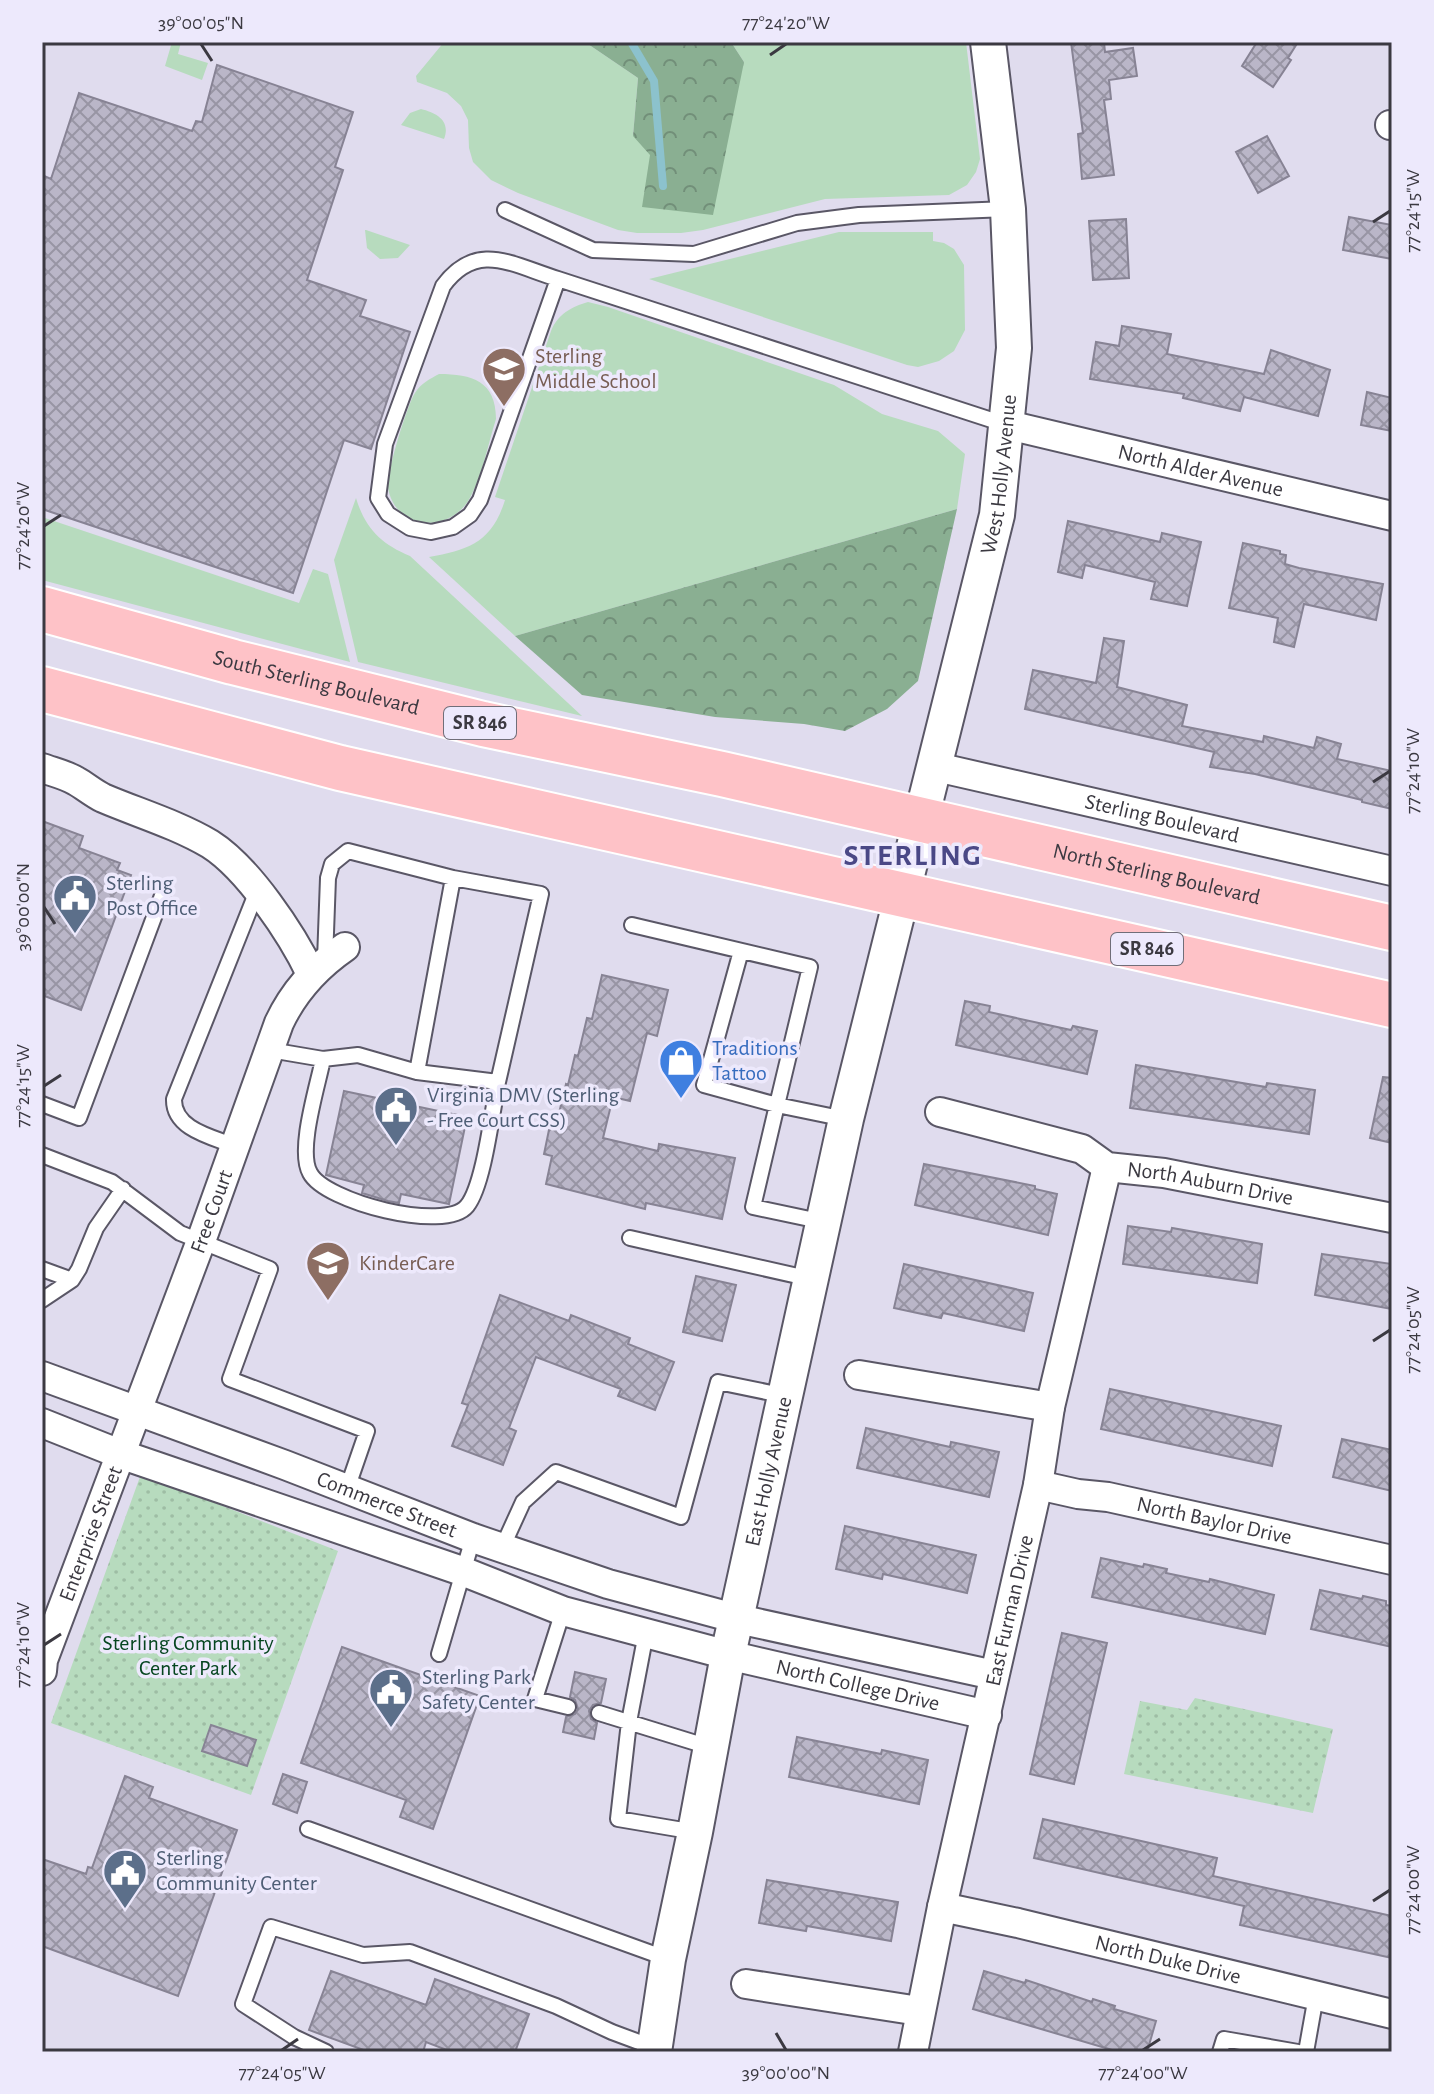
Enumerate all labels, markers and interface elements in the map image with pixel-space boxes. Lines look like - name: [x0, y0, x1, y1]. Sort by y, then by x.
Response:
- text: 39°00'05"N: [158, 13, 244, 33]
- text: 77°24'20"W: [742, 13, 830, 33]
- text: 77°24'15"W: [1403, 169, 1423, 253]
- school or university icon: Sterling Middle School: [480, 345, 528, 408]
- place label: Sterling Middle School: [535, 345, 657, 392]
- street label: West Holly Avenue: [977, 393, 1020, 556]
- street label: North Alder Avenue: [1116, 440, 1285, 501]
- text: 77°24'20"W: [13, 482, 33, 570]
- street label: South Sterling Boulevard: [211, 646, 422, 719]
- road number: SR 846: [444, 707, 516, 739]
- text: 77°24'10"W: [1403, 728, 1423, 814]
- street label: Sterling Boulevard: [1083, 790, 1241, 847]
- street label: North Sterling Boulevard: [1051, 839, 1262, 908]
- district label: STERLING: [844, 841, 982, 871]
- text: 39°00'00"N: [13, 863, 33, 951]
- public building icon: Sterling Post Office: [51, 872, 99, 935]
- place label: Sterling Post Office: [106, 872, 198, 919]
- road number: SR 846: [1111, 933, 1183, 965]
- shop icon: Traditions Tattoo: [657, 1037, 705, 1100]
- place label: Traditions Tattoo: [712, 1037, 798, 1084]
- text: 77°24'15"W: [13, 1044, 33, 1128]
- public building icon: Virginia DMV (Sterling - Free Court CSS): [372, 1084, 420, 1147]
- place label: Virginia DMV (Sterling - Free Court CSS): [427, 1084, 620, 1131]
- street label: North Auburn Drive: [1126, 1158, 1295, 1209]
- street label: Free Court: [186, 1167, 236, 1256]
- school or university icon: KinderCare: [304, 1239, 352, 1302]
- place label: KinderCare: [359, 1252, 455, 1274]
- text: 77°24'05"W: [1403, 1286, 1423, 1374]
- street label: East Holly Avenue: [741, 1394, 796, 1548]
- street label: Enterprise Street: [55, 1463, 126, 1604]
- street label: Commerce Street: [314, 1467, 460, 1542]
- street label: North Baylor Drive: [1135, 1493, 1294, 1548]
- street label: East Furman Drive: [982, 1533, 1037, 1688]
- text: 77°24'10"W: [13, 1602, 33, 1688]
- park label: Sterling Community Center Park: [102, 1632, 274, 1679]
- street label: North College Drive: [774, 1655, 942, 1715]
- public building icon: Sterling Park Safety Center: [367, 1666, 415, 1729]
- place label: Sterling Park Safety Center: [422, 1666, 535, 1713]
- text: 77°24'00"W: [1403, 1845, 1423, 1935]
- public building icon: Sterling Community Center: [101, 1847, 149, 1910]
- place label: Sterling Community Center: [156, 1847, 317, 1894]
- street label: North Duke Drive: [1093, 1931, 1243, 1988]
- text: 77°24'05"W: [238, 2063, 326, 2083]
- text: 39°00'00"N: [742, 2063, 830, 2083]
- text: 77°24'00"W: [1098, 2063, 1188, 2083]

